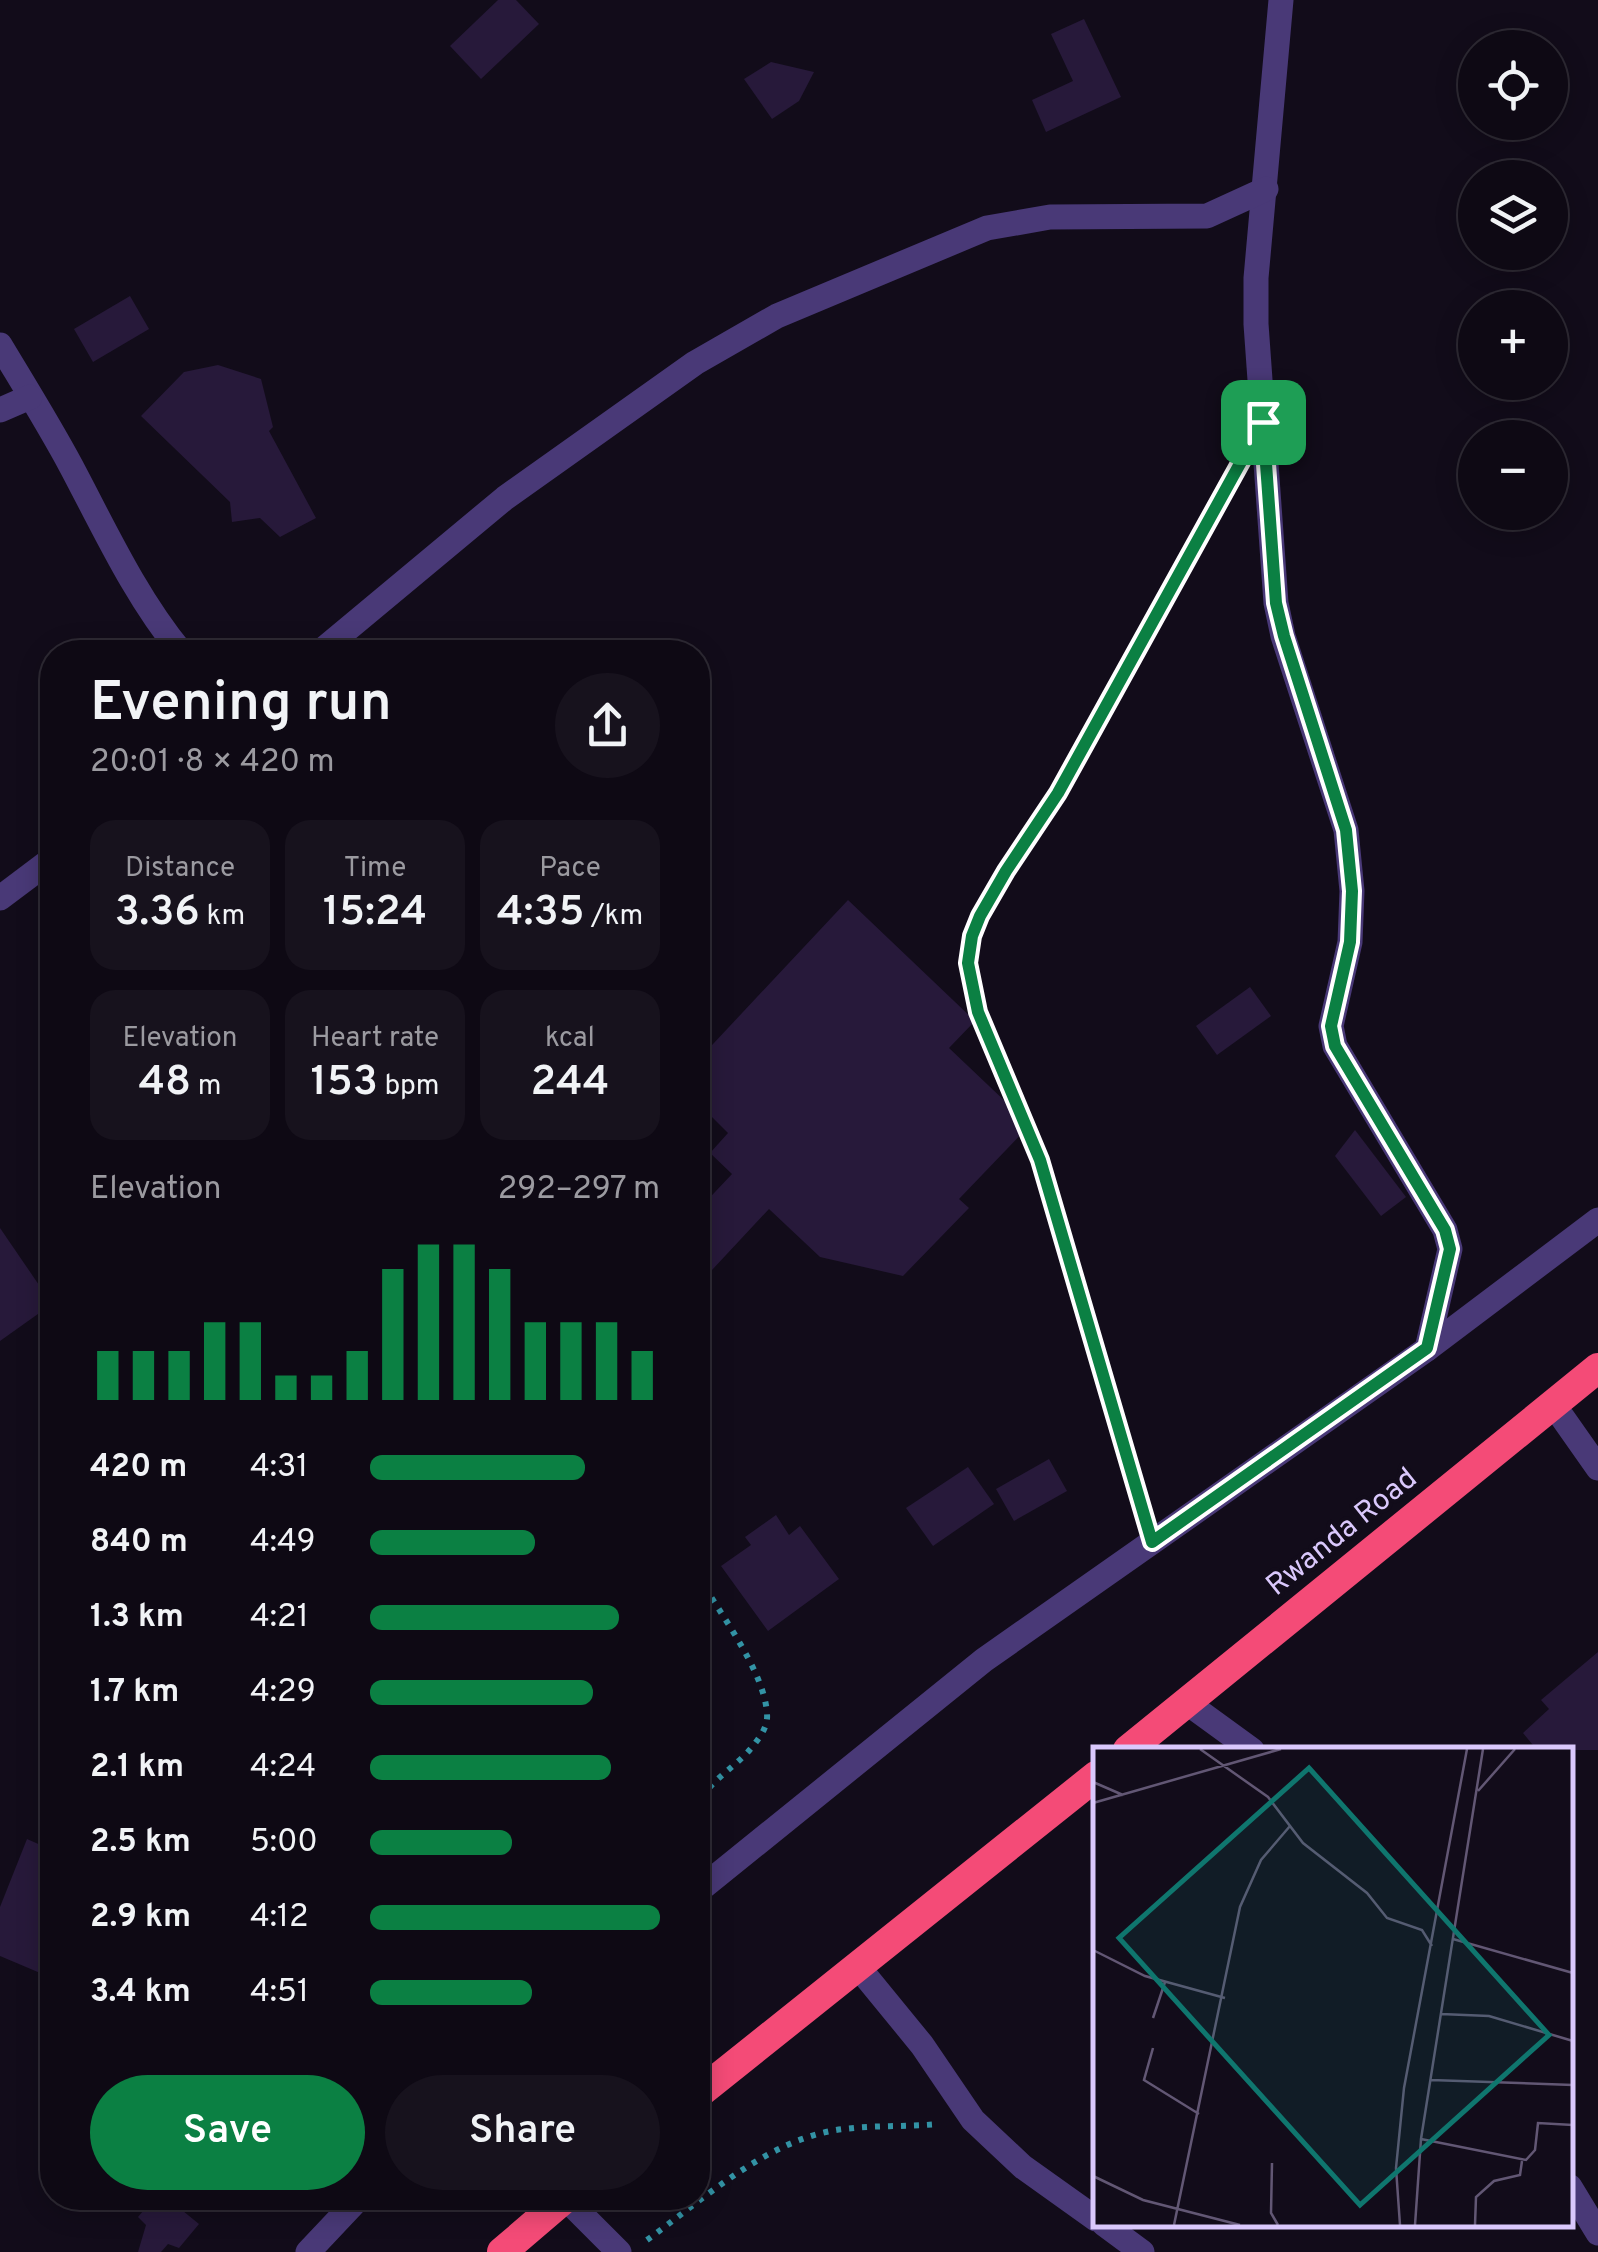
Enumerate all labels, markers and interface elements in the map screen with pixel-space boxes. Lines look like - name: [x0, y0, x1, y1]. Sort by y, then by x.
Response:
- map controls: [1458, 30, 1568, 530]
- button: locate: [1458, 30, 1568, 140]
- button: layers: [1458, 160, 1568, 270]
- button: +: [1458, 290, 1568, 400]
- pin: [1221, 380, 1306, 465]
- icon: arrive: [1236, 395, 1291, 450]
- button: −: [1458, 420, 1568, 530]
- text: Evening run: [90, 670, 392, 740]
- button: share: [555, 673, 660, 778]
- text: 20:01 · 8 × 420 m: [90, 743, 335, 783]
- text: Distance: [125, 851, 235, 887]
- text: Time: [344, 851, 406, 887]
- text: Pace: [539, 851, 601, 887]
- text: 3.36: [115, 887, 200, 940]
- text: 15:24: [323, 887, 427, 940]
- text: 4:35: [497, 887, 584, 940]
- text: km: [200, 899, 245, 935]
- text: /km: [584, 899, 643, 935]
- text: Elevation: [122, 1021, 238, 1057]
- text: Heart rate: [311, 1021, 439, 1057]
- text: kcal: [545, 1021, 595, 1057]
- text: 48: [138, 1057, 191, 1110]
- text: 153: [310, 1057, 378, 1110]
- text: 244: [531, 1057, 609, 1110]
- text: m: [191, 1069, 222, 1105]
- text: bpm: [378, 1069, 440, 1105]
- text: Elevation: [90, 1170, 222, 1210]
- text: 292–297 m: [498, 1170, 660, 1210]
- text: 420 m: [90, 1448, 187, 1488]
- text: 4:31: [250, 1448, 308, 1488]
- street label: Rwanda Road: [1260, 1461, 1425, 1605]
- text: 840 m: [90, 1523, 188, 1563]
- text: 4:49: [250, 1523, 316, 1563]
- text: 1.3 km: [90, 1598, 184, 1638]
- text: 4:21: [250, 1598, 309, 1638]
- text: 1.7 km: [90, 1673, 179, 1713]
- text: 4:29: [250, 1673, 316, 1713]
- inset map: [1093, 1747, 1573, 2227]
- text: 2.1 km: [90, 1748, 184, 1788]
- text: 4:24: [250, 1748, 316, 1788]
- text: 2.5 km: [90, 1823, 191, 1863]
- text: 5:00: [250, 1823, 318, 1863]
- text: 2.9 km: [90, 1898, 191, 1938]
- text: 4:12: [250, 1898, 309, 1938]
- text: 3.4 km: [90, 1973, 191, 2013]
- text: 4:51: [250, 1973, 309, 2013]
- button: Save: [90, 2075, 365, 2190]
- button: Share: [385, 2075, 660, 2190]

